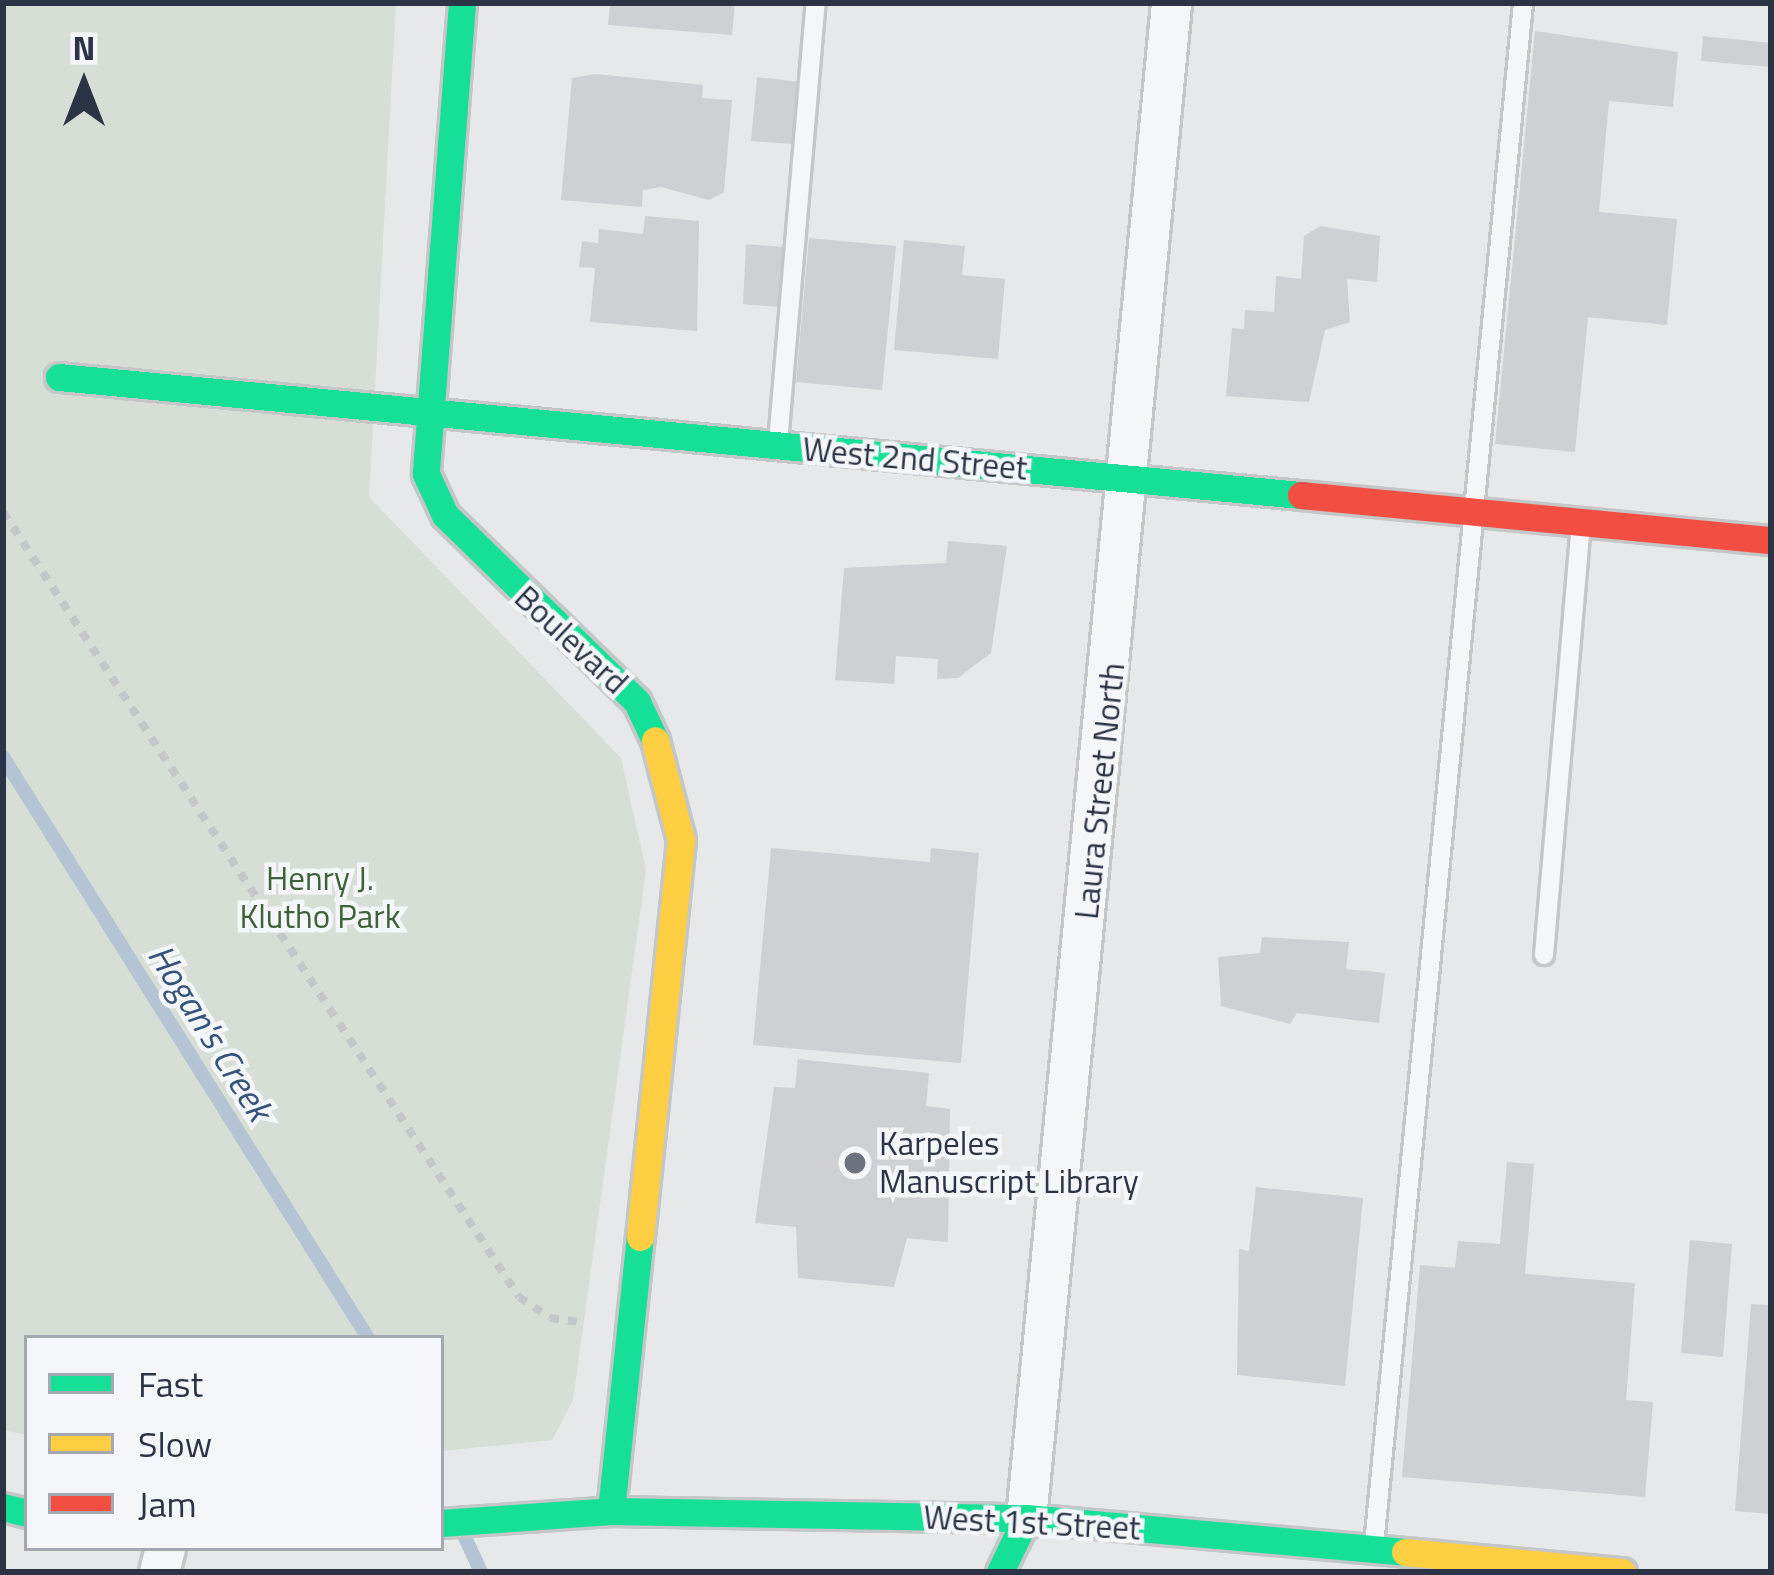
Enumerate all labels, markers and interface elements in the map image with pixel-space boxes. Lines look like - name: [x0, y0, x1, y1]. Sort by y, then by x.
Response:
- text: N: [73, 23, 95, 73]
- north arrow: [24, 24, 144, 144]
- street label: West 2nd Street: [801, 429, 1029, 489]
- street label: Boulevard: [506, 578, 636, 702]
- street label: Laura Street North: [1067, 661, 1133, 921]
- park label: Henry J. Klutho Park: [239, 859, 401, 937]
- water label: Hogan's Creek: [140, 936, 282, 1128]
- place label: Karpeles Manuscript Library: [879, 1124, 1139, 1202]
- marker: Karpeles Manuscript Library: [842, 1150, 868, 1176]
- legend: [24, 1335, 444, 1551]
- text: Fast: [138, 1356, 203, 1411]
- text: Slow: [138, 1416, 212, 1471]
- text: Jam: [138, 1476, 197, 1531]
- street label: West 1st Street: [923, 1498, 1141, 1548]

